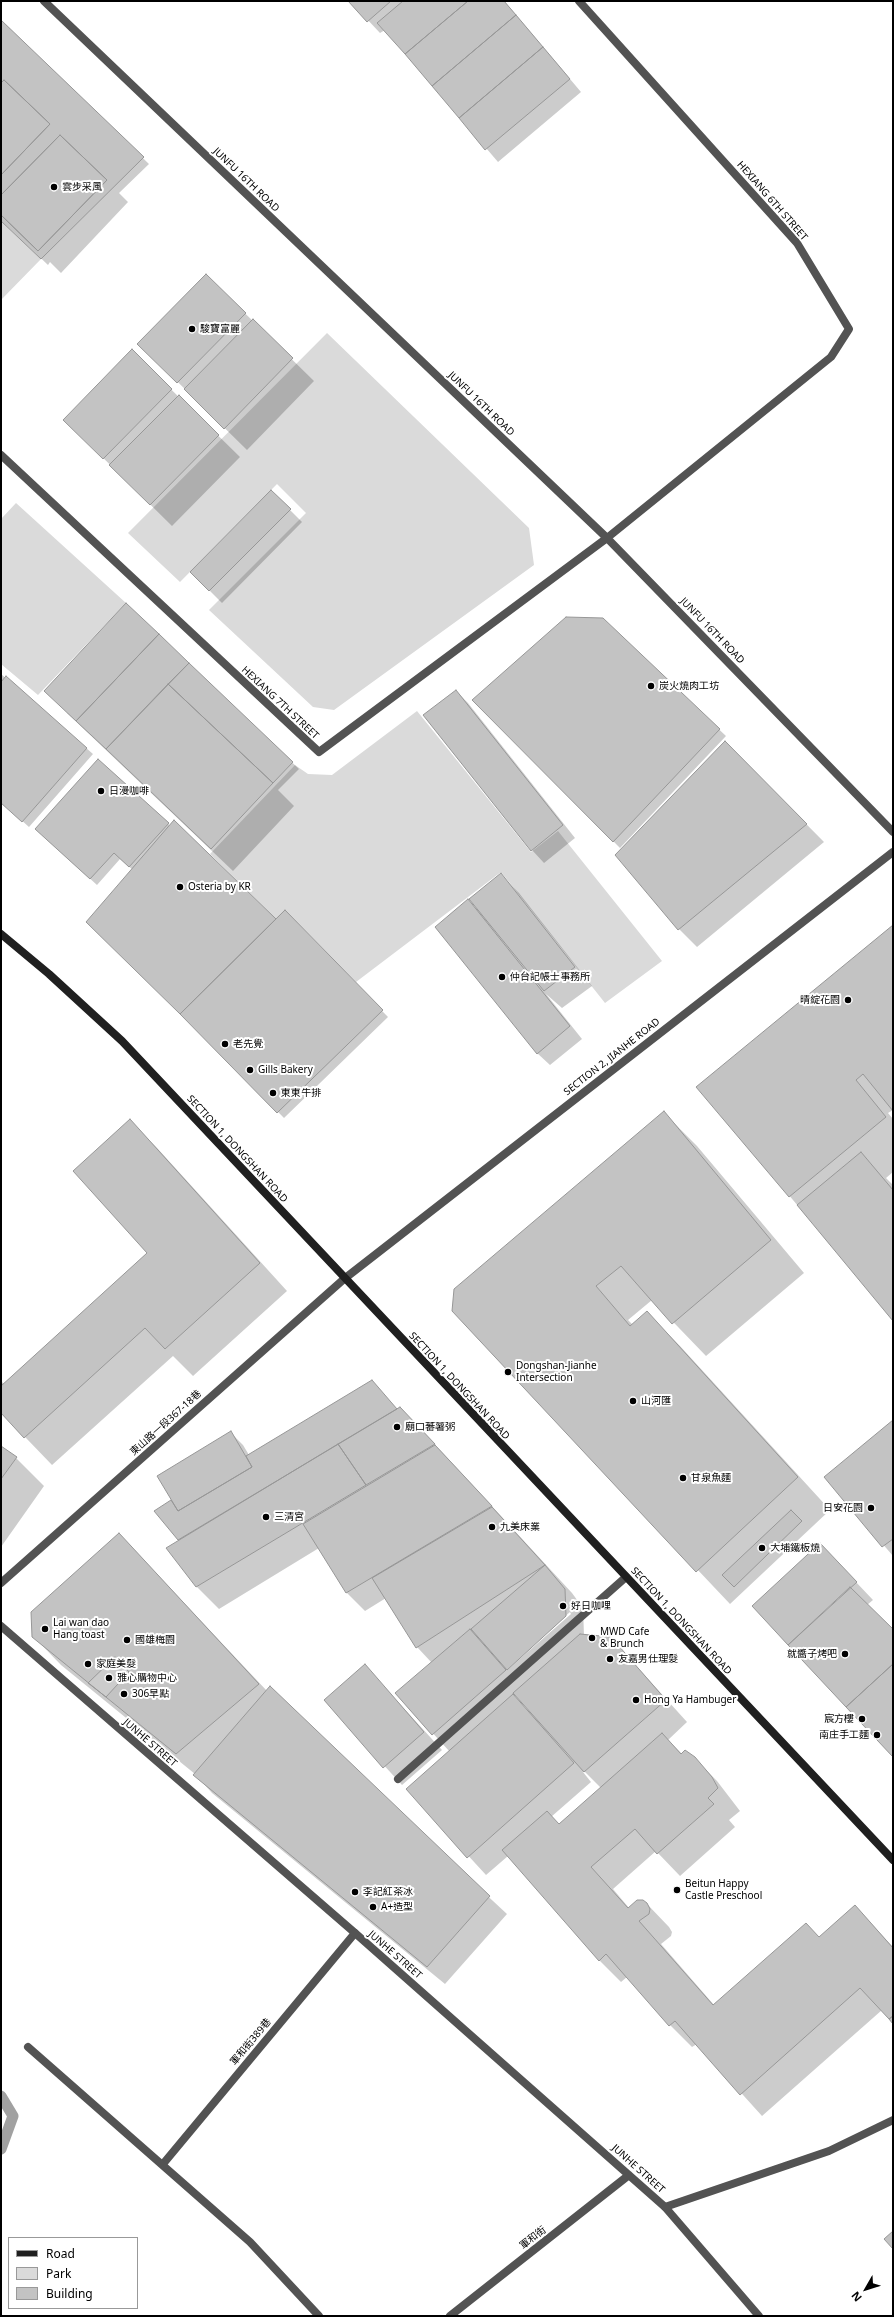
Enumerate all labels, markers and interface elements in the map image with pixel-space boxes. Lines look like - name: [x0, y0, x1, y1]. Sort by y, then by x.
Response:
- street label: JUNFU 16TH ROAD: [210, 145, 282, 215]
- street label: HEXIANG 6TH STREET: [734, 159, 810, 243]
- place label: 雲步采風: [62, 181, 102, 193]
- marker: 雲步采風: [49, 182, 59, 192]
- place label: 駿寶富麗: [200, 323, 240, 335]
- marker: 駿寶富麗: [187, 324, 197, 334]
- street label: JUNFU 16TH ROAD: [445, 369, 517, 439]
- street label: JUNFU 16TH ROAD: [677, 595, 747, 667]
- street label: HEXIANG 7TH STREET: [239, 664, 321, 742]
- place label: 炭火燒肉工坊: [659, 680, 719, 692]
- marker: 炭火燒肉工坊: [646, 681, 656, 691]
- place label: 日漫咖啡: [109, 785, 149, 797]
- marker: 日漫咖啡: [96, 786, 106, 796]
- place label: Osteria by KR: [188, 881, 251, 893]
- marker: Osteria by KR: [175, 882, 185, 892]
- place label: 仲台記帳士事務所: [510, 971, 590, 983]
- marker: 仲台記帳士事務所: [497, 972, 507, 982]
- place label: 晴綻花園: [800, 994, 840, 1006]
- marker: 晴綻花園: [843, 995, 853, 1005]
- street label: SECTION 2, JIANHE ROAD: [562, 1016, 662, 1098]
- place label: 老先覺: [233, 1038, 263, 1050]
- marker: 老先覺: [220, 1039, 230, 1049]
- place label: Gills Bakery: [258, 1064, 313, 1076]
- marker: Gills Bakery: [245, 1065, 255, 1075]
- place label: 東東牛排: [281, 1087, 321, 1099]
- marker: 東東牛排: [268, 1088, 278, 1098]
- street label: SECTION 1, DONGSHAN ROAD: [184, 1093, 290, 1205]
- street label: SECTION 1, DONGSHAN ROAD: [406, 1330, 512, 1442]
- place label: Dongshan-Jianhe Intersection: [516, 1360, 597, 1384]
- marker: Dongshan-Jianhe Intersection: [503, 1367, 513, 1377]
- street label: 東山路一段367-18巷: [128, 1388, 204, 1458]
- place label: 山河匯: [641, 1395, 671, 1407]
- marker: 山河匯: [628, 1396, 638, 1406]
- place label: 廟口蕃薯粥: [405, 1421, 455, 1433]
- marker: 廟口蕃薯粥: [392, 1422, 402, 1432]
- place label: 甘泉魚麵: [691, 1472, 731, 1484]
- marker: 甘泉魚麵: [678, 1473, 688, 1483]
- place label: 日安花園: [823, 1502, 863, 1514]
- marker: 日安花園: [866, 1503, 876, 1513]
- place label: 三清宮: [274, 1511, 304, 1523]
- marker: 三清宮: [261, 1512, 271, 1522]
- place label: 九美床業: [500, 1521, 540, 1533]
- marker: 九美床業: [487, 1522, 497, 1532]
- place label: 大埔鐵板燒: [770, 1542, 820, 1554]
- marker: 大埔鐵板燒: [757, 1543, 767, 1553]
- street label: SECTION 1, DONGSHAN ROAD: [628, 1565, 734, 1677]
- place label: 好日咖哩: [571, 1600, 611, 1612]
- marker: 好日咖哩: [558, 1601, 568, 1611]
- place label: Lai wan dao Hang toast: [53, 1617, 109, 1640]
- marker: Lai wan dao Hang toast: [40, 1624, 50, 1634]
- place label: MWD Cafe & Brunch: [600, 1626, 649, 1650]
- marker: MWD Cafe & Brunch: [587, 1633, 597, 1643]
- place label: 國雄梅園: [135, 1634, 175, 1646]
- marker: 國雄梅園: [122, 1635, 132, 1645]
- place label: 就醬子烤吧: [787, 1648, 837, 1660]
- marker: 就醬子烤吧: [840, 1649, 850, 1659]
- place label: 友嘉男仕理髮: [618, 1653, 678, 1665]
- marker: 友嘉男仕理髮: [605, 1654, 615, 1664]
- place label: 家庭美髮: [96, 1658, 136, 1670]
- marker: 家庭美髮: [83, 1659, 93, 1669]
- place label: 雅心購物中心: [117, 1672, 177, 1684]
- marker: 雅心購物中心: [104, 1673, 114, 1683]
- place label: 306早點: [132, 1688, 169, 1700]
- marker: 306早點: [119, 1689, 129, 1699]
- place label: Hong Ya Hambuger: [644, 1694, 736, 1706]
- marker: Hong Ya Hambuger: [631, 1695, 641, 1705]
- place label: 宸方樓: [824, 1713, 854, 1725]
- marker: 宸方樓: [857, 1714, 867, 1724]
- street label: JUNHE STREET: [121, 1716, 179, 1770]
- place label: 南庄手工麵: [819, 1729, 869, 1741]
- marker: 南庄手工麵: [872, 1730, 882, 1740]
- place label: Beitun Happy Castle Preschool: [685, 1878, 762, 1902]
- marker: Beitun Happy Castle Preschool: [672, 1885, 682, 1895]
- place label: 李記紅茶冰: [363, 1886, 413, 1898]
- marker: 李記紅茶冰: [350, 1887, 360, 1897]
- place label: A+造型: [381, 1901, 413, 1913]
- marker: A+造型: [368, 1902, 378, 1912]
- street label: JUNHE STREET: [366, 1928, 424, 1982]
- street label: 軍和街389巷: [228, 2016, 274, 2068]
- street label: JUNHE STREET: [609, 2142, 667, 2196]
- street label: 軍和街: [517, 2224, 549, 2252]
- legend: [8, 2237, 138, 2309]
- text: Road: [46, 2245, 75, 2262]
- text: Park: [46, 2265, 71, 2282]
- north arrow: [846, 2269, 886, 2309]
- text: Building: [46, 2285, 93, 2302]
- text: N: [848, 2289, 865, 2305]

